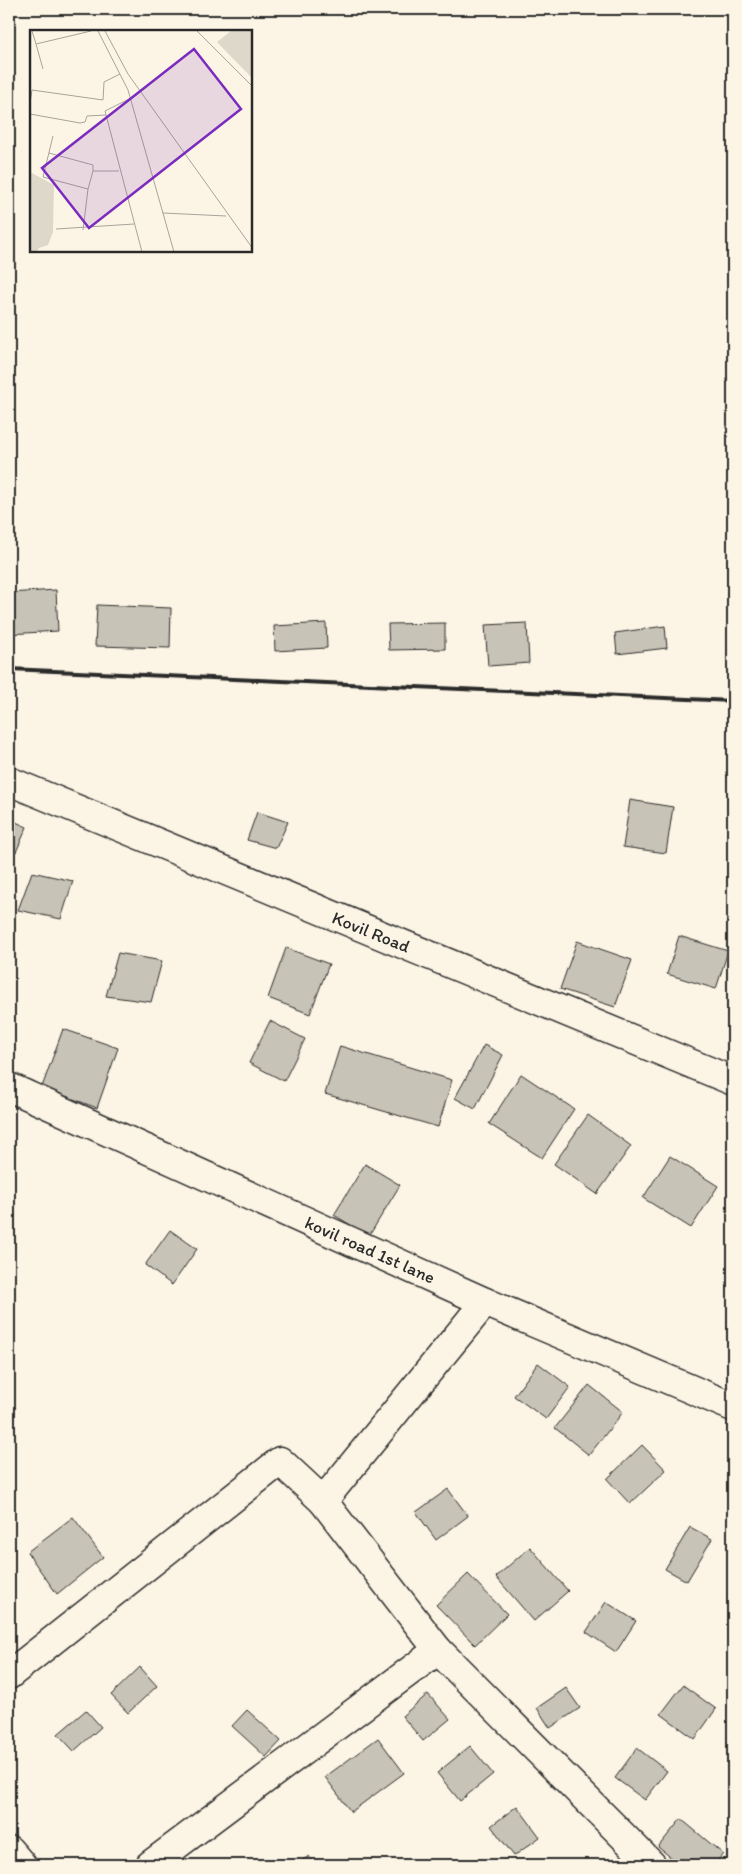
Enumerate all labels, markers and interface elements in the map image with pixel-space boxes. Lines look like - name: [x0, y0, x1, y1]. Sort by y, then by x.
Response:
- inset map: [30, 30, 252, 252]
- street label: Kovil Road: [329, 906, 413, 958]
- street label: kovil road 1st lane: [301, 1211, 439, 1289]

